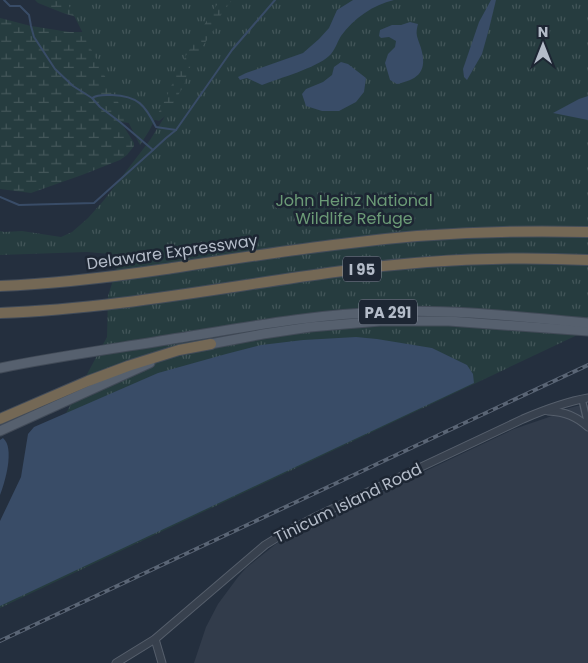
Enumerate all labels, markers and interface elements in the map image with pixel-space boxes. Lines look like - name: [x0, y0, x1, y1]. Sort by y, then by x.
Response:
- north arrow: [518, 20, 568, 70]
- text: N: [538, 22, 548, 42]
- park label: John Heinz National Wildlife Refuge: [275, 189, 433, 230]
- street label: Delaware Expressway: [85, 229, 259, 275]
- road number: I 95: [343, 256, 381, 282]
- road number: PA 291: [359, 300, 417, 324]
- street label: Tinicum Island Road: [270, 457, 426, 549]

